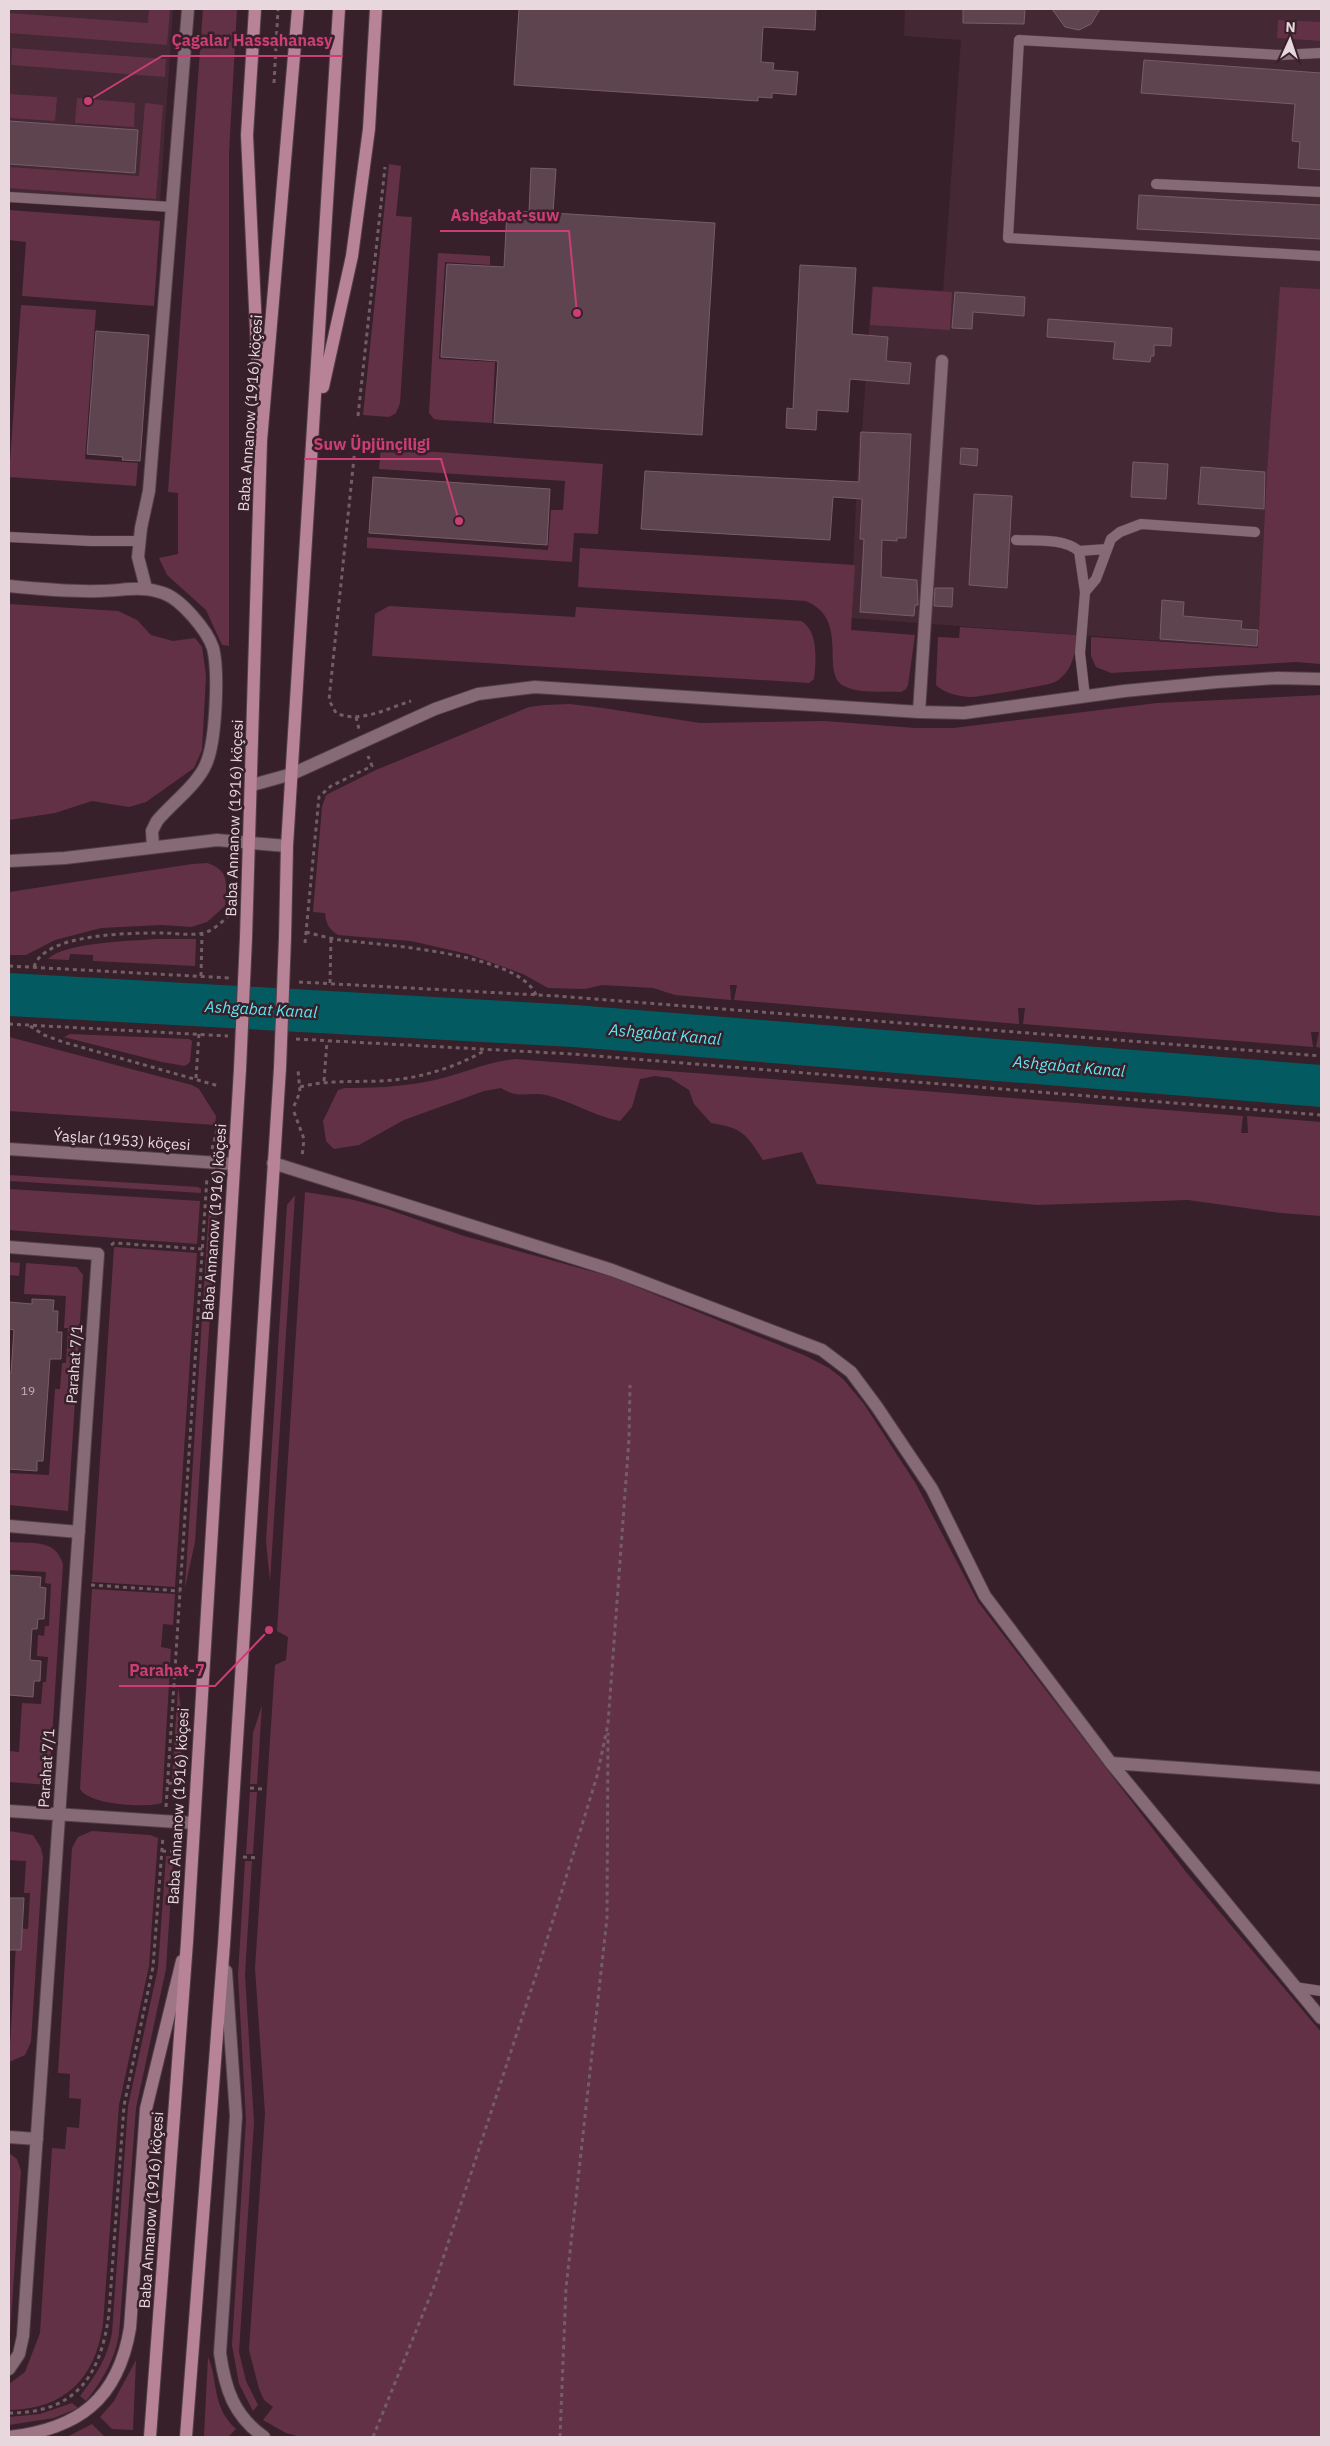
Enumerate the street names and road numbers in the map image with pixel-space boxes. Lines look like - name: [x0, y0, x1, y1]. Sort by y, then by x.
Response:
- street label: Baba Annanow (1916) köçesi: [234, 314, 266, 512]
- street label: Baba Annanow (1916) köçesi: [221, 719, 247, 917]
- street label: Baba Annanow (1916) köçesi: [198, 1123, 230, 1321]
- street label: Ýaşlar (1953) köçesi: [53, 1126, 191, 1154]
- street label: Parahat 7/1: [62, 1324, 86, 1404]
- street label: Baba Annanow (1916) köçesi: [163, 1707, 193, 1905]
- street label: Parahat 7/1: [34, 1728, 58, 1808]
- street label: Baba Annanow (1916) köçesi: [135, 2111, 167, 2309]

